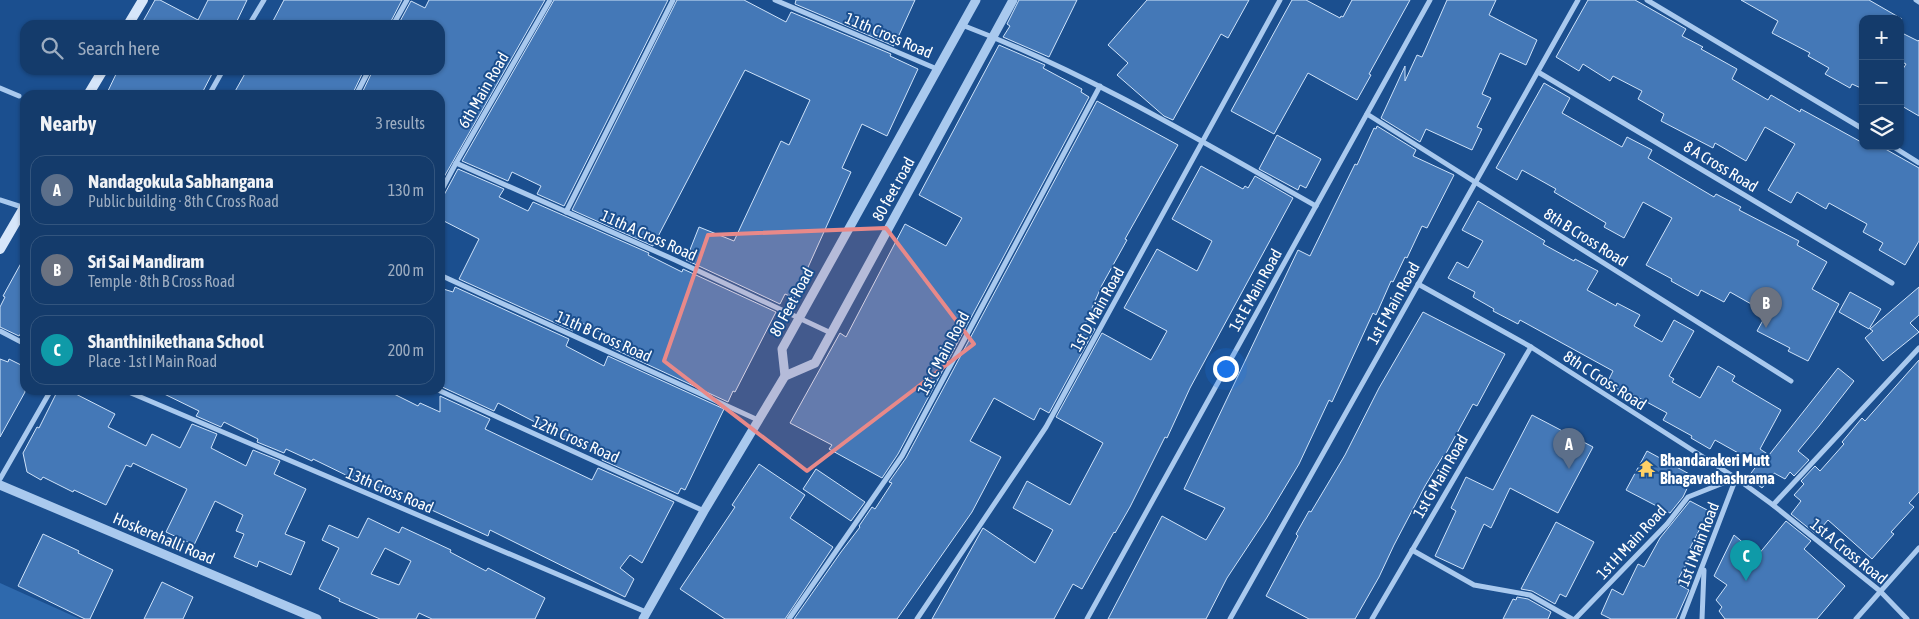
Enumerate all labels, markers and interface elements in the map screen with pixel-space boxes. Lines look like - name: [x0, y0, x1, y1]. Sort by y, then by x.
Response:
- street label: 11th Cross Road: [843, 9, 935, 61]
- map controls: [1859, 15, 1904, 150]
- button: +: [1859, 15, 1904, 60]
- search box: [20, 20, 445, 75]
- icon: search: [38, 34, 66, 62]
- text: Search here: [78, 37, 160, 59]
- street label: 6th Main Road: [454, 49, 512, 131]
- button: −: [1859, 60, 1904, 105]
- button: layers: [1859, 105, 1904, 150]
- text: Nearby: [40, 111, 96, 135]
- text: 3 results: [375, 114, 425, 132]
- street label: 8 A Cross Road: [1681, 137, 1761, 195]
- street label: 80 feet road: [868, 154, 918, 224]
- text: Nandagokula Sabhangana: [88, 170, 274, 192]
- text: A: [53, 181, 61, 199]
- text: 130 m: [388, 181, 424, 199]
- text: Public building · 8th C Cross Road: [88, 192, 279, 210]
- street label: 8th B Cross Road: [1541, 204, 1631, 270]
- street label: 11th A Cross Road: [598, 206, 700, 264]
- street label: 1st E Main Road: [1225, 246, 1285, 334]
- text: Sri Sai Mandiram: [88, 250, 204, 272]
- street label: 1st F Main Road: [1363, 259, 1423, 347]
- text: B: [53, 261, 61, 279]
- text: 200 m: [388, 261, 424, 279]
- street label: 1st D Main Road: [1066, 264, 1128, 354]
- street label: 80 Feet Road: [765, 265, 817, 339]
- text: Temple · 8th B Cross Road: [88, 272, 235, 290]
- pin: B: [1750, 287, 1782, 328]
- street label: 11th B Cross Road: [553, 307, 655, 365]
- street label: 1st C Main Road: [914, 308, 972, 398]
- text: Shanthinikethana School: [88, 330, 264, 352]
- text: C: [53, 341, 61, 359]
- text: 200 m: [388, 341, 424, 359]
- street label: 8th C Cross Road: [1560, 347, 1650, 413]
- text: Place · 1st I Main Road: [88, 352, 217, 370]
- your location: [1213, 356, 1239, 382]
- street label: 12th Cross Road: [530, 412, 622, 466]
- pin: A: [1553, 428, 1585, 469]
- street label: 1st G Main Road: [1409, 431, 1471, 521]
- place label: Bhandarakeri Mutt Bhagavathashrama: [1660, 451, 1775, 487]
- temple icon: Bhandarakeri Mutt Bhagavathashrama: [1636, 459, 1656, 479]
- street label: 13th Cross Road: [344, 464, 436, 516]
- street label: 1st I Main Road: [1674, 499, 1722, 589]
- street label: 1st H Main Road: [1592, 502, 1670, 582]
- street label: Hoskerehalli Road: [111, 509, 217, 567]
- street label: 1st A Cross Road: [1807, 515, 1891, 587]
- pin: C: [1730, 540, 1762, 581]

